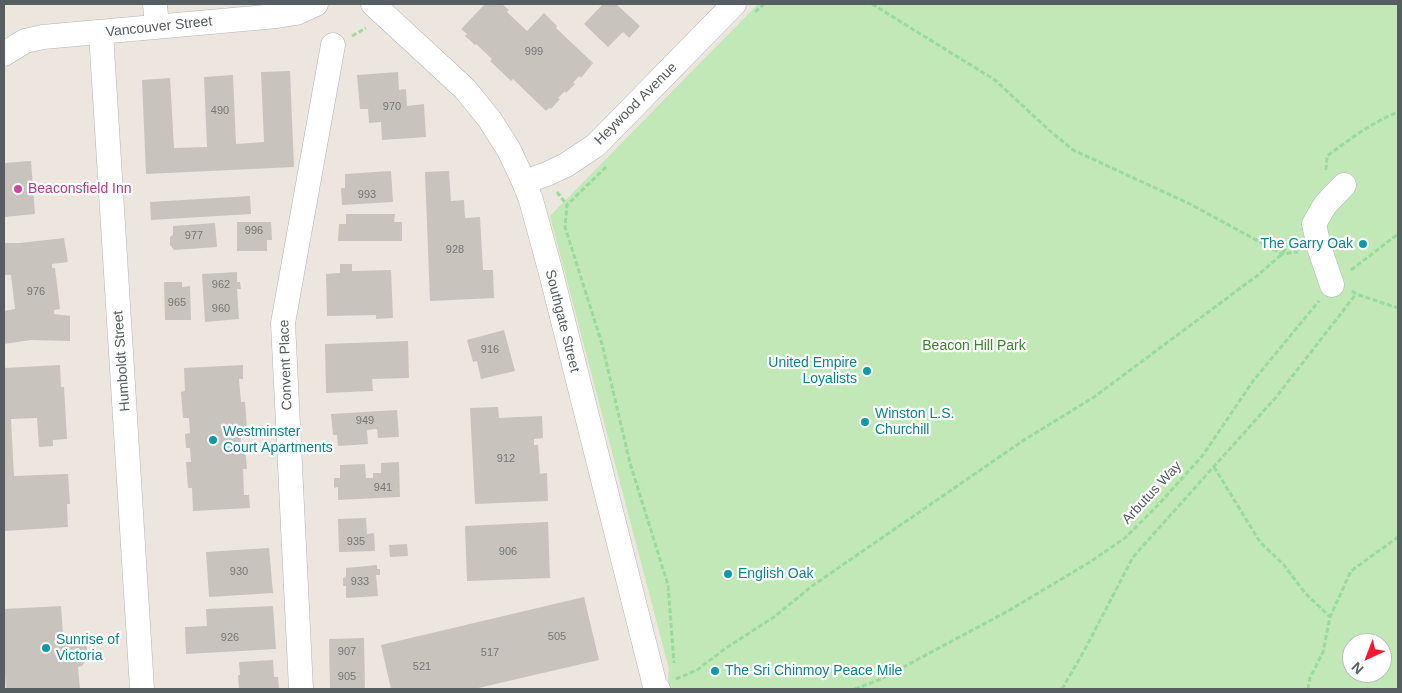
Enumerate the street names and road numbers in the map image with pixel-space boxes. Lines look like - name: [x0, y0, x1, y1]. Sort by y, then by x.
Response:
- street label: Vancouver Street: [105, 13, 213, 41]
- street label: Heywood Avenue: [591, 59, 681, 149]
- street label: Southgate Street: [541, 268, 583, 374]
- street label: Humboldt Street: [110, 310, 134, 412]
- street label: Convent Place: [276, 319, 296, 411]
- street label: Arbutus Way: [1119, 458, 1185, 528]

